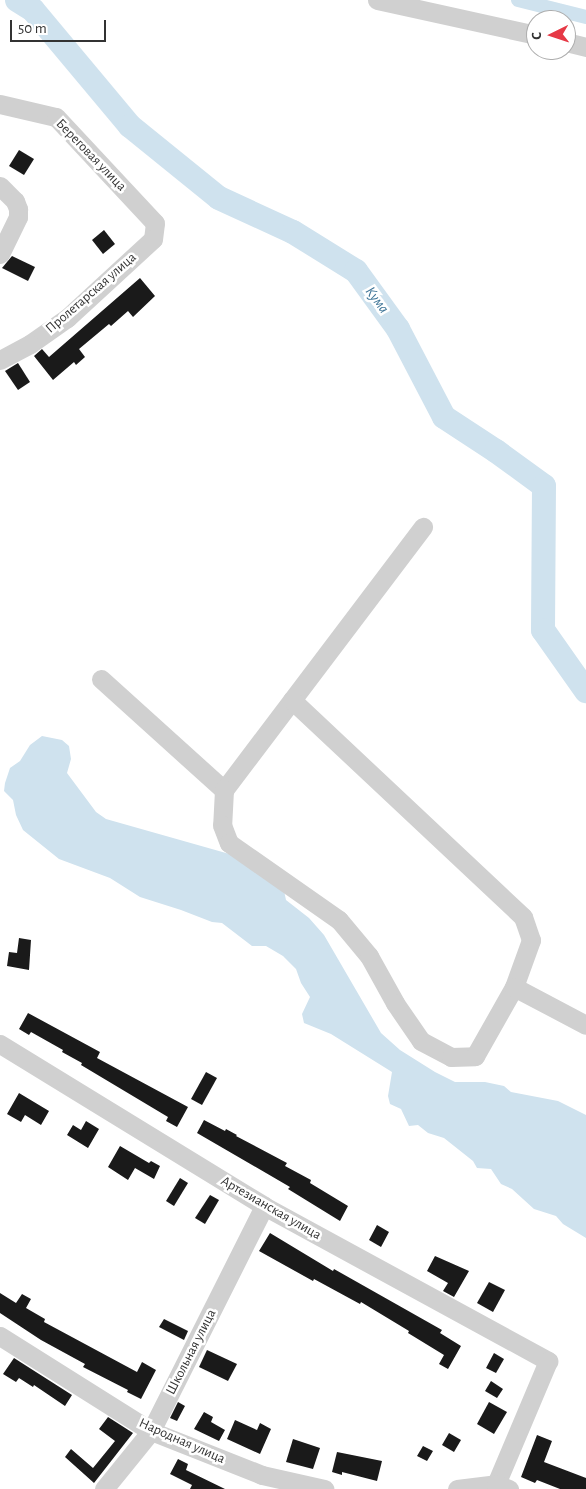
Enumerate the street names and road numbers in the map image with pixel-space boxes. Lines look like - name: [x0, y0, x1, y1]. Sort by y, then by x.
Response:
- street label: Береговая улица: [52, 115, 130, 195]
- street label: Пролетарская улица: [42, 249, 140, 337]
- street label: Артезианская улица: [218, 1172, 324, 1244]
- street label: Школьная улица: [162, 1306, 220, 1398]
- street label: Народная улица: [136, 1414, 228, 1468]

